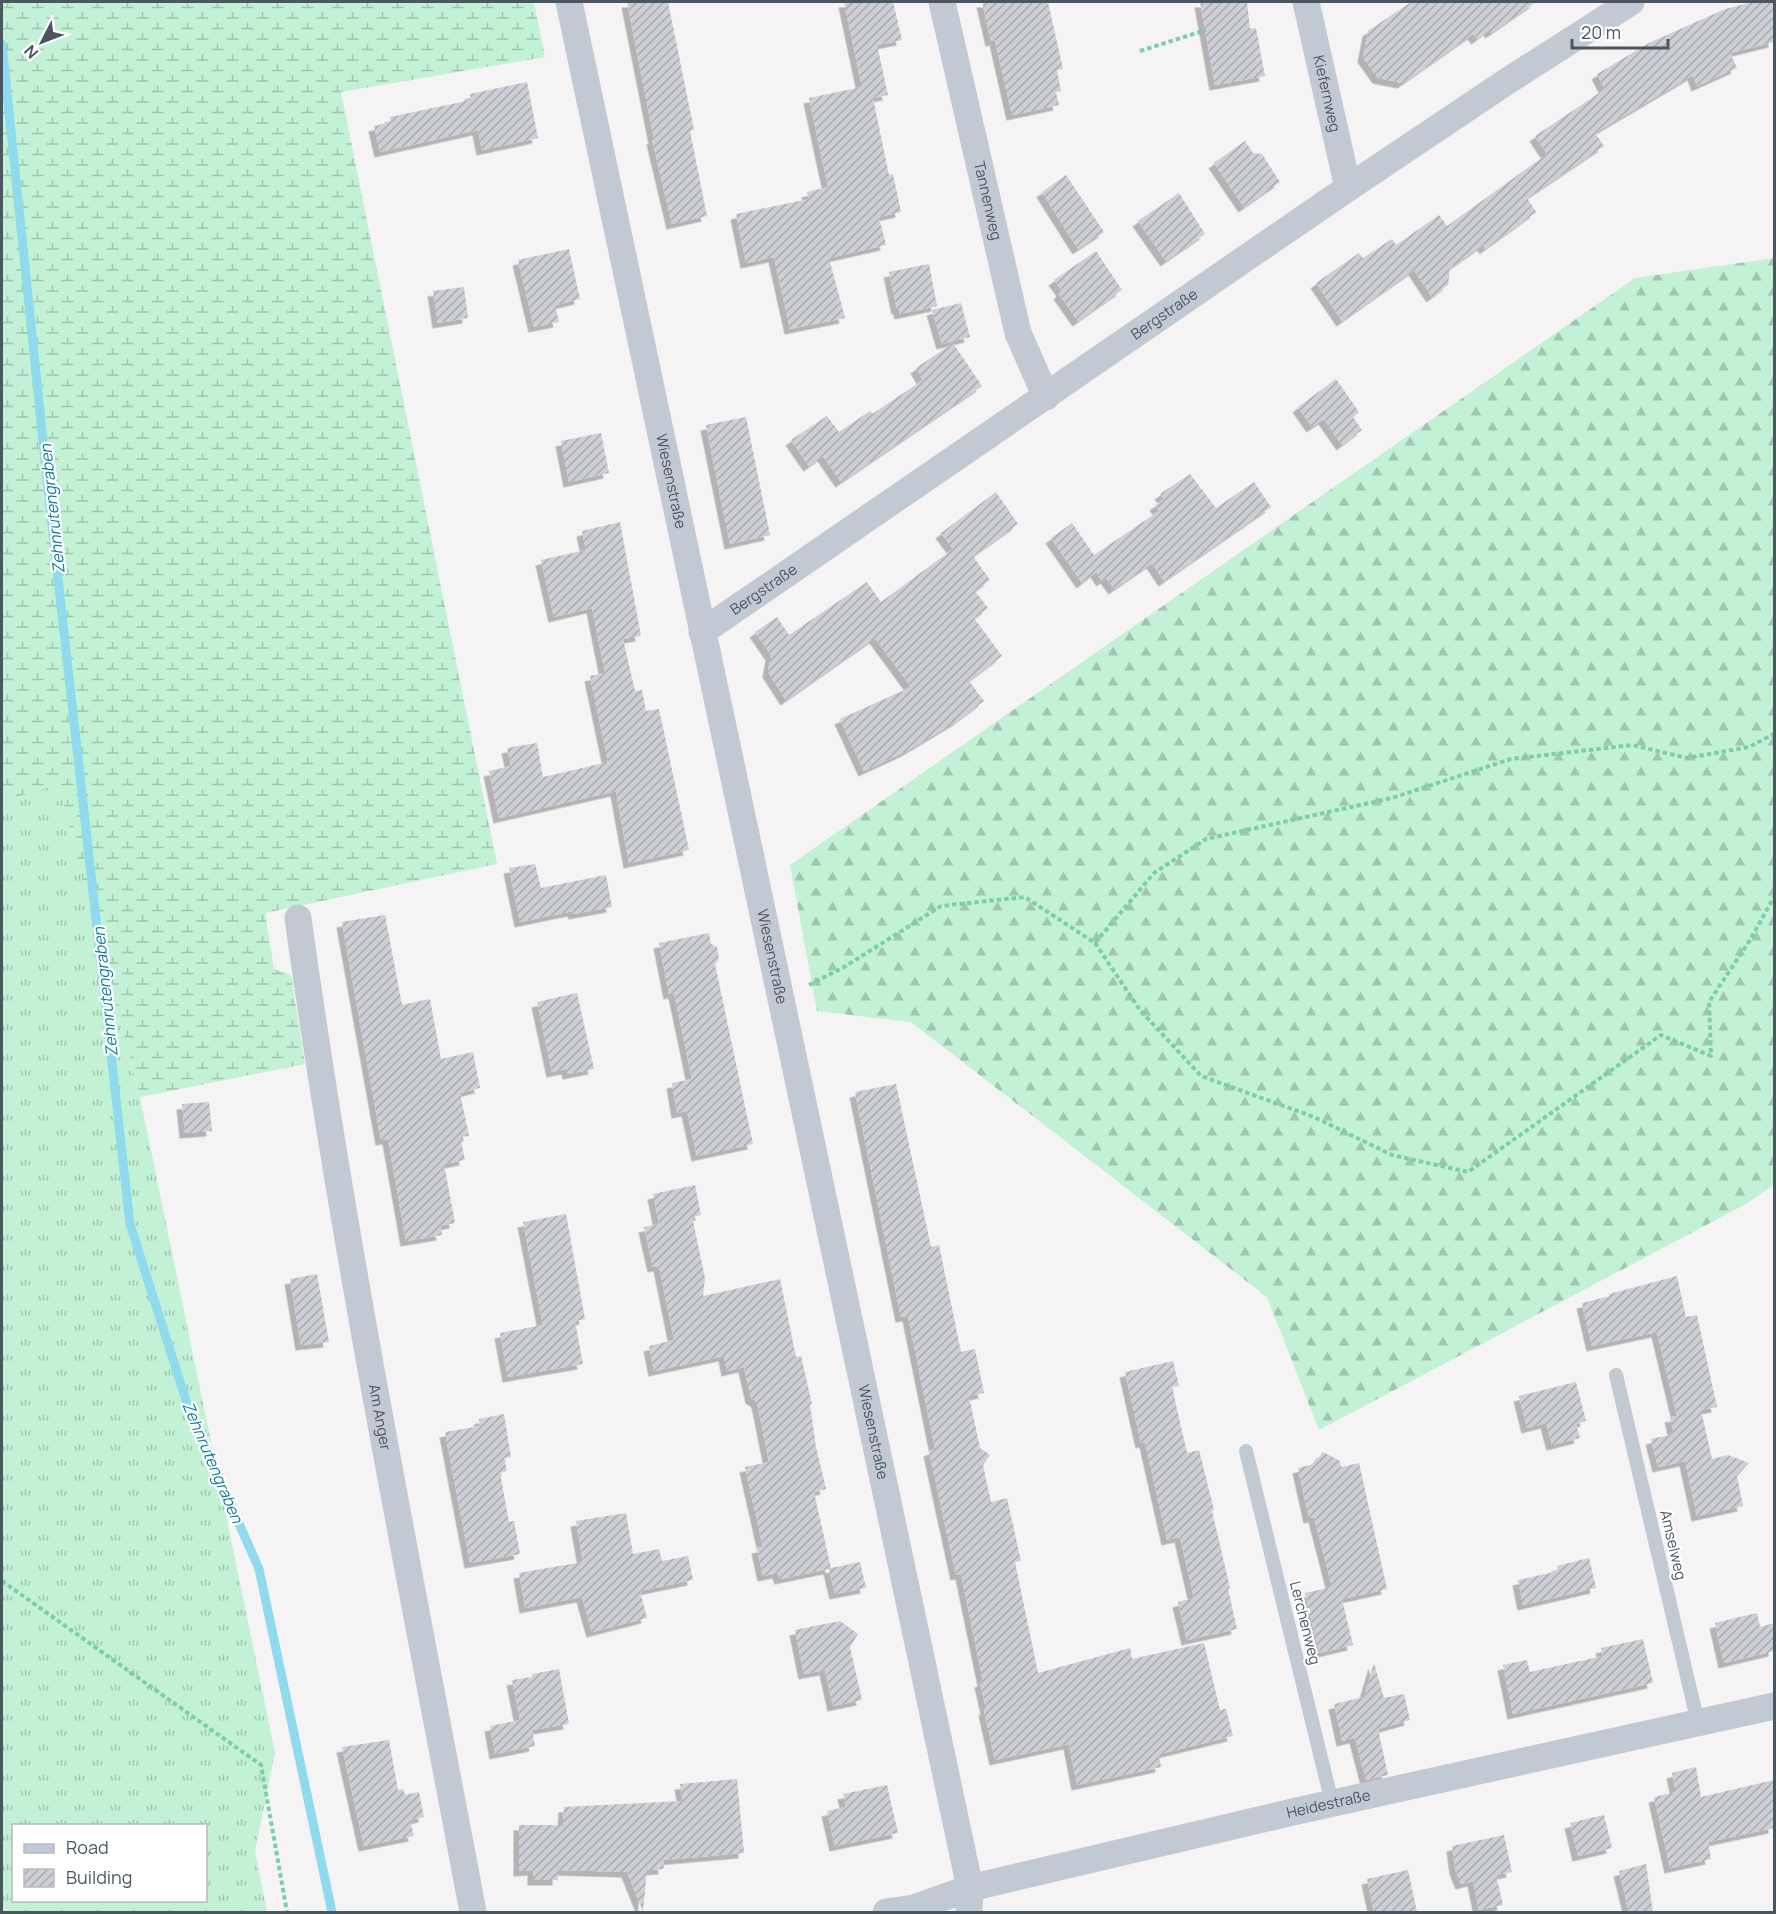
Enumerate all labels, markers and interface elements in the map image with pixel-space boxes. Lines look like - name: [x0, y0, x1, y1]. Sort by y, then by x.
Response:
- north arrow: [12, 12, 72, 72]
- scale bar: [1572, 12, 1668, 50]
- text: 20 m: [1581, 20, 1621, 44]
- text: N: [19, 40, 43, 64]
- street label: Kiefernweg: [1308, 53, 1346, 134]
- street label: Tannenweg: [969, 159, 1007, 242]
- street label: Bergstraße: [1126, 283, 1202, 344]
- street label: Wiesenstraße: [651, 432, 692, 531]
- water label: Zehnrutengraben: [34, 443, 70, 575]
- street label: Bergstraße: [726, 558, 801, 620]
- street label: Wiesenstraße: [752, 907, 793, 1006]
- water label: Zehnrutengraben: [87, 926, 123, 1058]
- street label: Am Anger: [364, 1383, 397, 1453]
- street label: Wiesenstraße: [853, 1383, 894, 1482]
- water label: Zehnrutengraben: [177, 1398, 249, 1527]
- street label: Amselweg: [1655, 1508, 1692, 1582]
- street label: Lerchenweg: [1285, 1579, 1326, 1667]
- street label: Heidestraße: [1284, 1784, 1373, 1823]
- legend: [12, 1824, 207, 1902]
- text: Road: [66, 1835, 109, 1859]
- text: Building: [66, 1865, 132, 1889]

